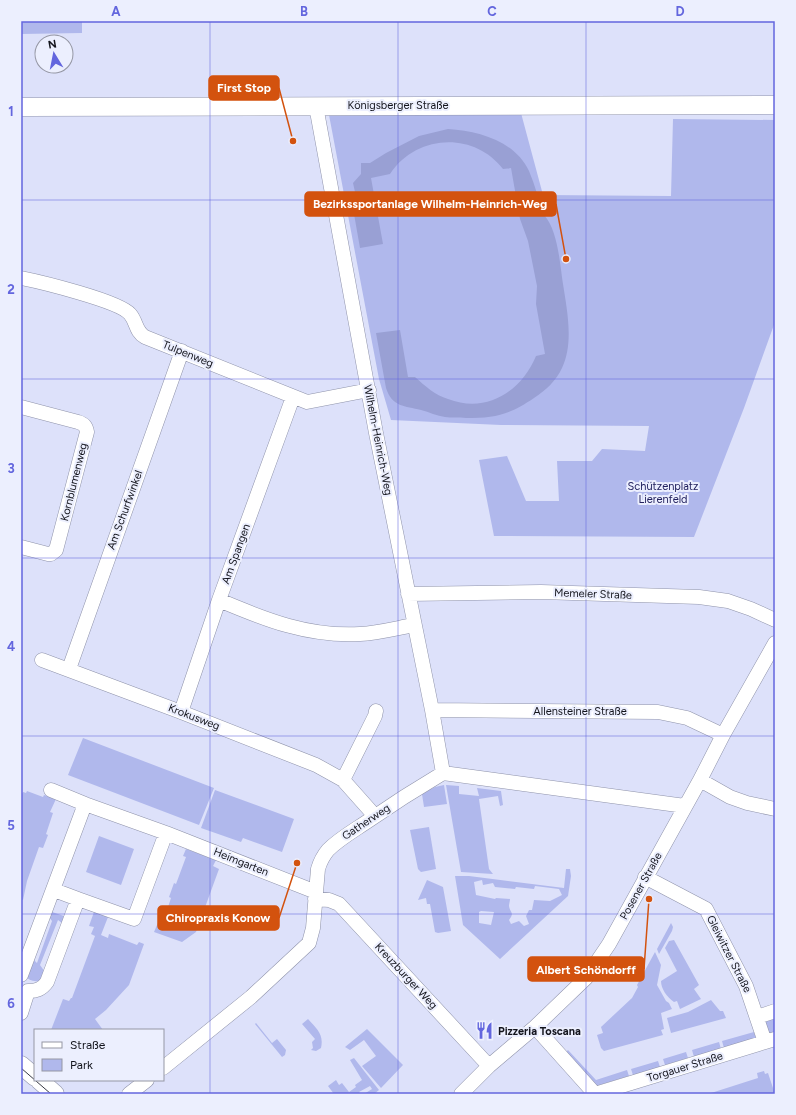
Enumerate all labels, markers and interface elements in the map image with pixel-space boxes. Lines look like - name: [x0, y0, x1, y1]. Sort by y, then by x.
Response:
- text: A: [111, 4, 121, 19]
- text: B: [300, 4, 308, 19]
- text: C: [487, 4, 497, 19]
- text: D: [675, 4, 685, 19]
- north arrow: [34, 34, 74, 74]
- text: N: [47, 38, 58, 52]
- callout: First Stop: [209, 76, 279, 100]
- text: First Stop: [217, 81, 271, 95]
- street label: Königsberger Straße: [348, 99, 448, 112]
- text: 1: [8, 104, 14, 119]
- callout: Bezirkssportanlage Wilhelm-Heinrich-Weg: [305, 192, 556, 216]
- text: Bezirkssportanlage Wilhelm-Heinrich-Weg: [313, 197, 547, 211]
- text: 2: [7, 282, 15, 297]
- street label: Tulpenweg: [161, 338, 215, 370]
- street label: Wilhelm-Heinrich-Weg: [361, 384, 395, 496]
- street label: Kornblumenweg: [58, 441, 90, 523]
- text: 3: [7, 461, 15, 476]
- street label: Am Schurfwinkel: [105, 469, 145, 551]
- park label: Schützenplatz Lierenfeld: [628, 480, 698, 506]
- street label: Am Spangen: [219, 522, 253, 586]
- street label: Memeler Straße: [554, 586, 632, 602]
- text: 4: [7, 639, 15, 654]
- street label: Krokusweg: [166, 701, 222, 733]
- street label: Allensteiner Straße: [533, 705, 627, 718]
- street label: Gatherweg: [340, 801, 392, 843]
- text: 5: [7, 818, 15, 833]
- street label: Heimgarten: [212, 845, 270, 879]
- street label: Posener Straße: [617, 850, 665, 922]
- callout: Chiropraxis Konow: [158, 906, 279, 930]
- text: Chiropraxis Konow: [166, 911, 270, 925]
- street label: Gleiwitzer Straße: [704, 913, 754, 995]
- street label: Kreuzburger Weg: [372, 940, 440, 1012]
- callout: Albert Schöndorff: [528, 957, 644, 981]
- text: Albert Schöndorff: [536, 963, 636, 977]
- text: 6: [7, 996, 15, 1011]
- restaurant icon: Pizzeria Toscana: [475, 1021, 495, 1041]
- place label: Pizzeria Toscana: [498, 1025, 581, 1038]
- legend: [34, 1029, 164, 1081]
- text: Straße: [70, 1038, 106, 1052]
- street label: Torgauer Straße: [646, 1049, 724, 1085]
- text: Park: [70, 1058, 93, 1072]

